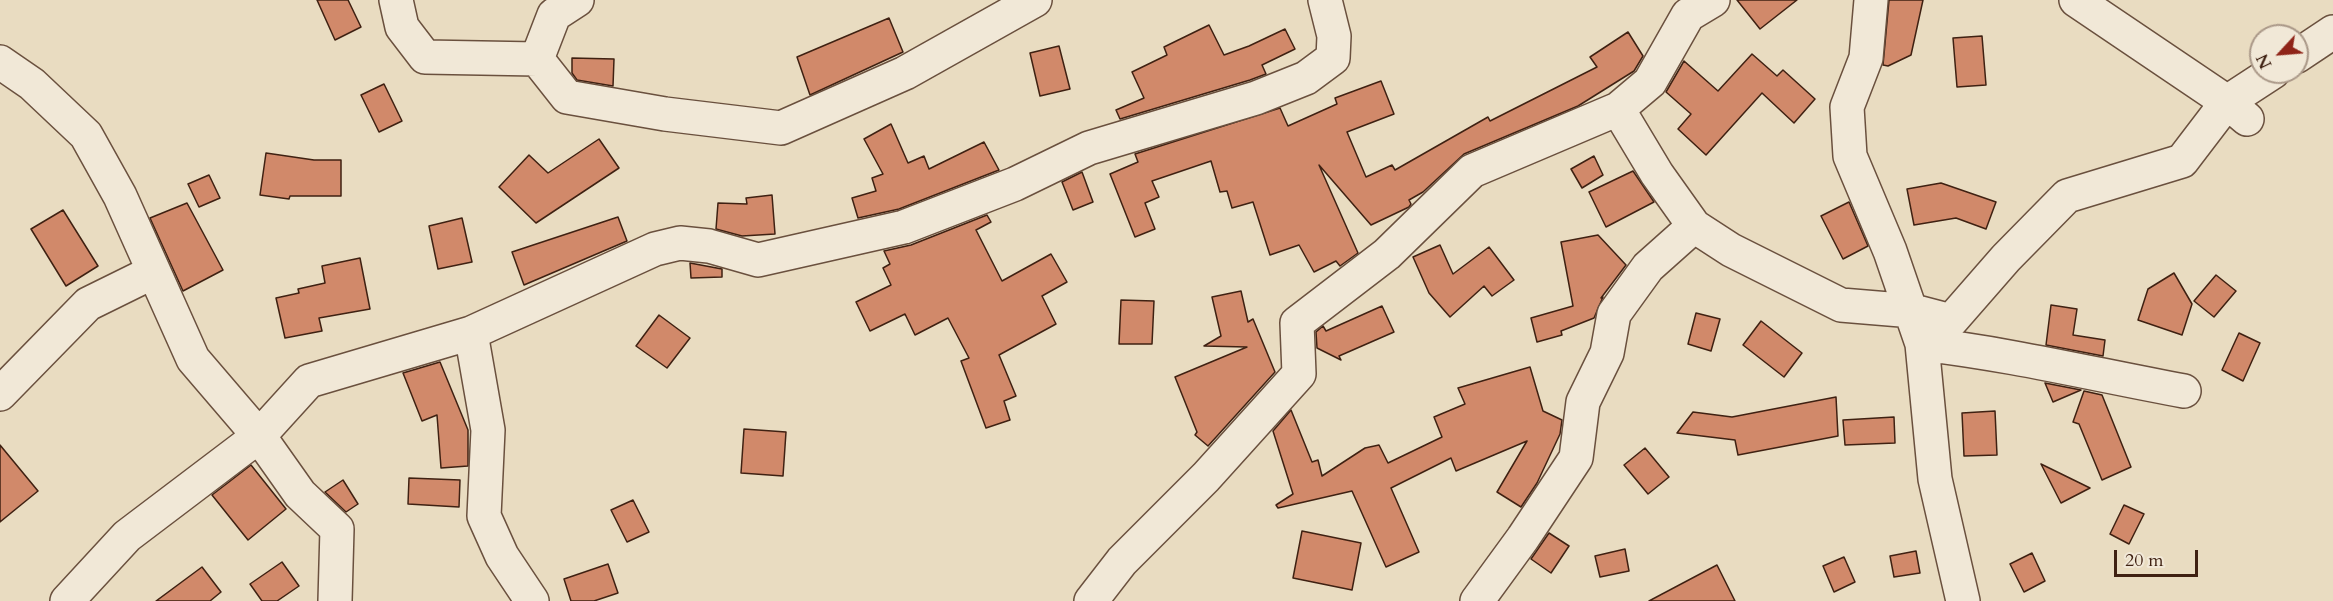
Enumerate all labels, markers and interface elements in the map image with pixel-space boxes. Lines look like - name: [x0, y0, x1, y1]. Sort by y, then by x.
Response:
- north arrow: [2249, 24, 2309, 84]
- text: N: [2252, 50, 2278, 72]
- scale bar: [2117, 538, 2201, 576]
- text: 20 m: [2125, 548, 2164, 573]

